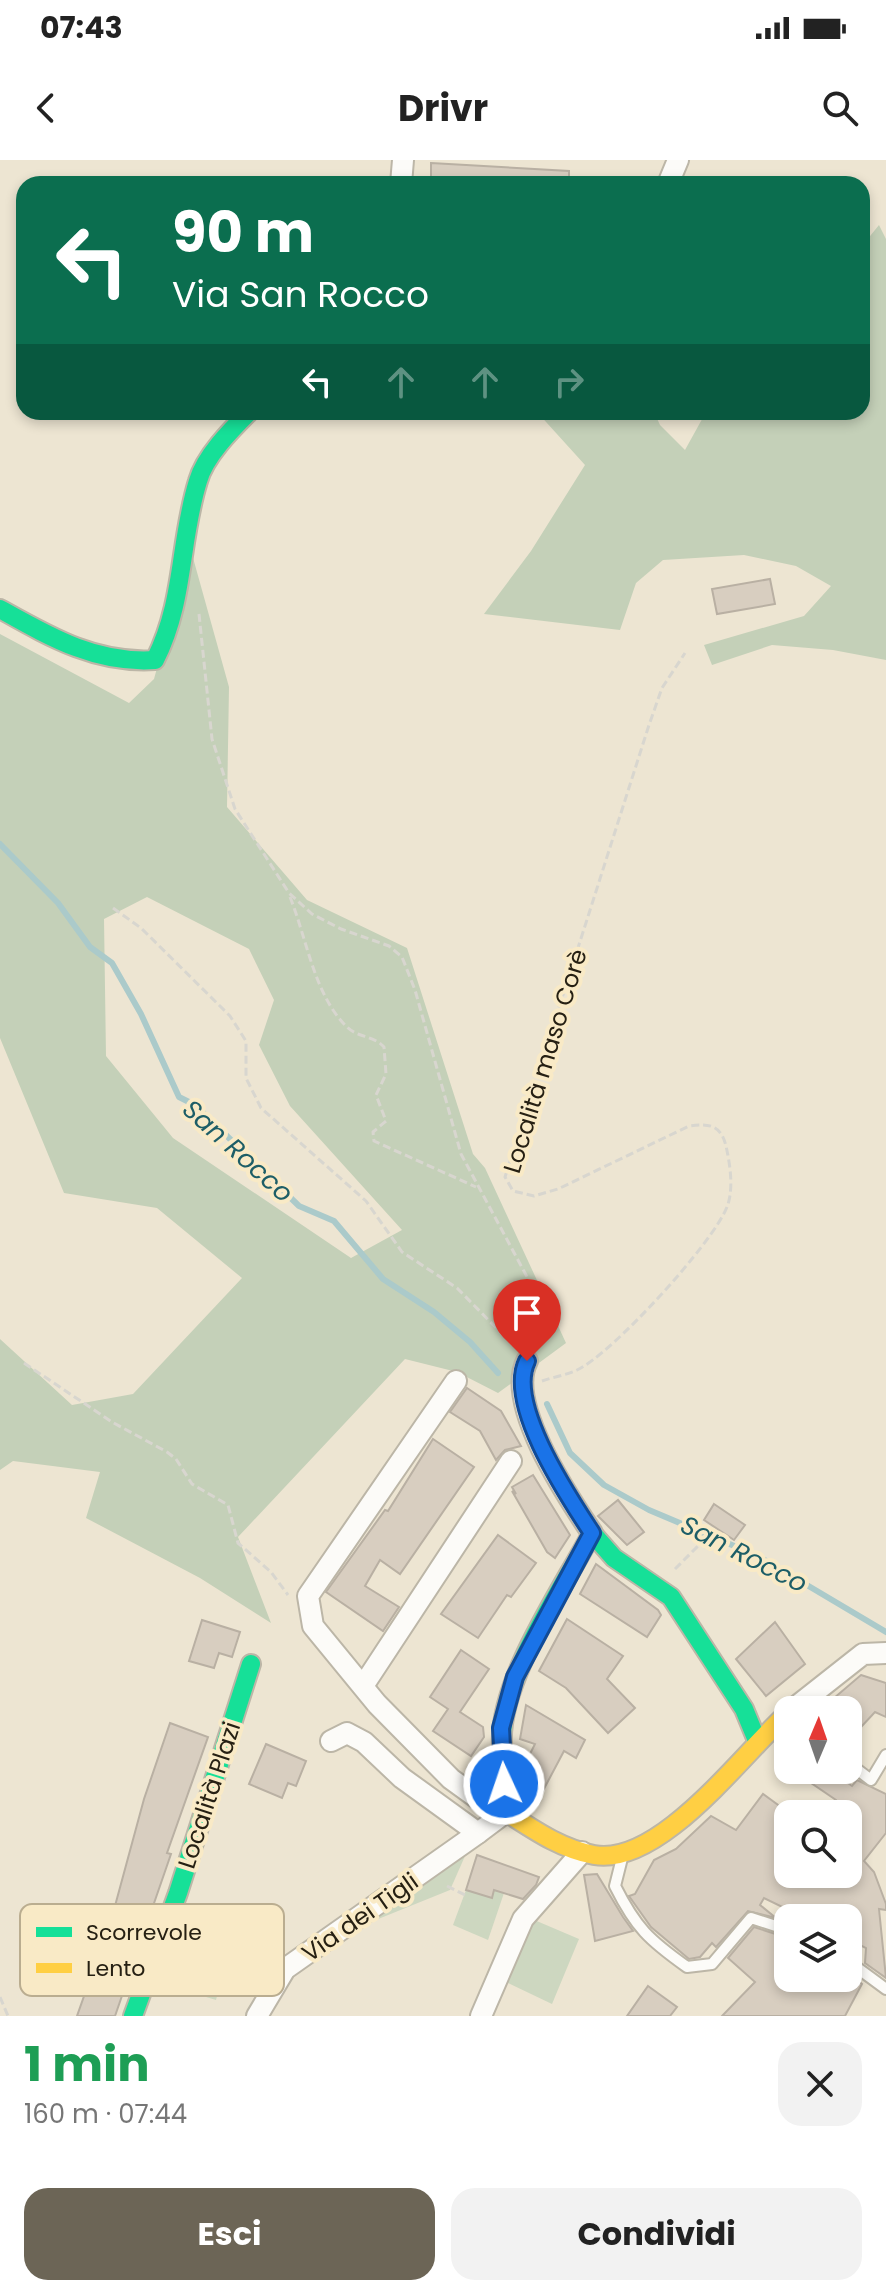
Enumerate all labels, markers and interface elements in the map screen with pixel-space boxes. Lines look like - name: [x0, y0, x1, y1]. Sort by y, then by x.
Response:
- text: 07:43: [40, 6, 123, 49]
- text: Drivr: [398, 83, 488, 134]
- icon: back: [24, 86, 68, 130]
- icon: search: [818, 86, 862, 130]
- text: 90 m: [172, 193, 314, 272]
- icon: left: [40, 208, 144, 312]
- text: Via San Rocco: [172, 269, 429, 320]
- icon: left: [295, 360, 339, 404]
- icon: ahead: [379, 360, 423, 404]
- icon: ahead: [463, 360, 507, 404]
- icon: right: [547, 360, 591, 404]
- street label: Località maso Corè: [495, 945, 595, 1177]
- water label: San Rocco: [175, 1092, 301, 1210]
- pin: [493, 1279, 561, 1361]
- icon: arrive: [505, 1291, 549, 1335]
- water label: San Rocco: [674, 1507, 814, 1601]
- north arrow: [774, 1696, 862, 1784]
- map controls: [774, 1696, 862, 1992]
- street label: Località Plazi: [170, 1717, 248, 1873]
- position arrow: [462, 1742, 546, 1826]
- button: search: [774, 1800, 862, 1888]
- street label: Via dei Tigli: [295, 1865, 425, 1969]
- legend: [20, 1904, 284, 1996]
- button: layers: [774, 1904, 862, 1992]
- text: Scorrevole: [86, 1917, 202, 1948]
- text: Lento: [86, 1953, 145, 1984]
- text: 1 min: [24, 2031, 150, 2098]
- button: close: [778, 2042, 862, 2126]
- text: 160 m · 07:44: [24, 2096, 187, 2132]
- button: Esci: [24, 2188, 435, 2280]
- button: Condividi: [451, 2188, 862, 2280]

